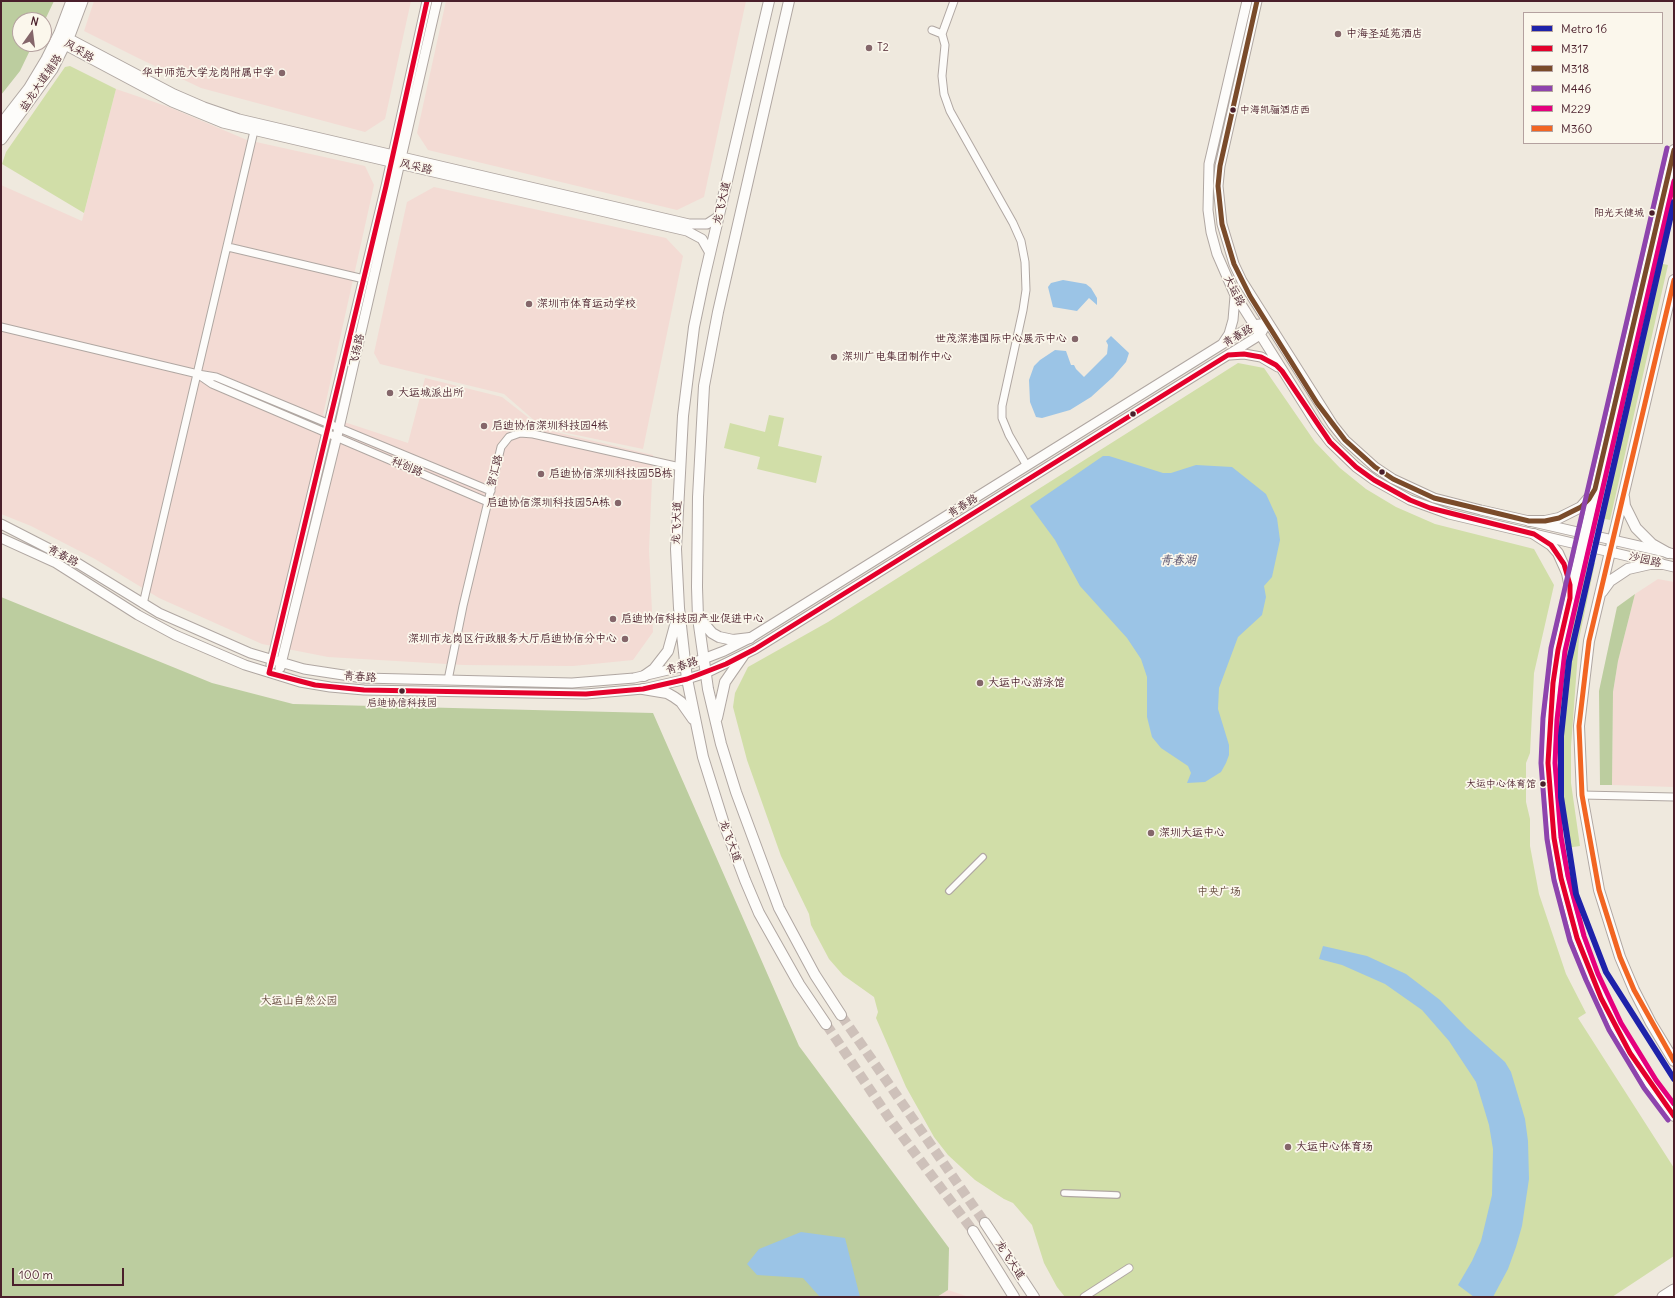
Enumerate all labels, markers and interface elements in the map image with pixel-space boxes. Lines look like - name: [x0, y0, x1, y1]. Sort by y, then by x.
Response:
- north arrow: [12, 12, 52, 52]
- legend: [1523, 12, 1663, 144]
- text: N: [29, 14, 40, 29]
- text: Metro 16: [1561, 21, 1607, 36]
- place label: 中海圣延苑酒店: [1346, 27, 1423, 41]
- marker: 中海圣延苑酒店: [1333, 29, 1343, 39]
- street label: 风采路: [61, 37, 97, 65]
- place label: T2: [877, 41, 889, 55]
- text: M317: [1561, 41, 1588, 56]
- marker: T2: [864, 43, 874, 53]
- street label: 盐龙大道辅路: [17, 52, 65, 114]
- text: M318: [1561, 61, 1589, 76]
- place label: 华中师范大学龙岗附属中学: [142, 66, 274, 80]
- marker: 华中师范大学龙岗附属中学: [277, 68, 287, 78]
- text: M446: [1561, 81, 1592, 96]
- text: M229: [1561, 101, 1591, 116]
- place label: 中海凯骊酒店西: [1240, 104, 1310, 116]
- marker: 中海凯骊酒店西: [1228, 105, 1238, 115]
- text: M360: [1561, 121, 1592, 136]
- street label: 风采路: [398, 157, 434, 177]
- street label: 龙飞大道: [711, 180, 733, 226]
- place label: 阳光天健城: [1594, 207, 1644, 219]
- marker: 阳光天健城: [1647, 208, 1657, 218]
- street label: 大运路: [1221, 273, 1247, 309]
- place label: 深圳市体育运动学校: [537, 297, 636, 311]
- marker: 深圳市体育运动学校: [524, 299, 534, 309]
- street label: 青春路: [1220, 322, 1256, 350]
- street label: 飞扬路: [347, 332, 367, 368]
- place label: 世茂深港国际中心展示中心: [935, 332, 1067, 346]
- marker: 世茂深港国际中心展示中心: [1070, 334, 1080, 344]
- place label: 深圳广电集团制作中心: [842, 350, 952, 364]
- marker: 深圳广电集团制作中心: [829, 352, 839, 362]
- place label: 大运城派出所: [398, 386, 464, 400]
- marker: 大运城派出所: [385, 388, 395, 398]
- unlabelled marker: [1128, 409, 1138, 419]
- place label: 启迪协信深圳科技园4栋: [492, 419, 608, 433]
- marker: 启迪协信深圳科技园4栋: [479, 421, 489, 431]
- street label: 智汇路: [485, 453, 505, 489]
- street label: 科创路: [389, 454, 425, 480]
- place label: 启迪协信深圳科技园5B栋: [549, 467, 673, 481]
- unlabelled marker: [1377, 467, 1387, 477]
- marker: 启迪协信深圳科技园5B栋: [536, 469, 546, 479]
- street label: 青春路: [946, 492, 980, 520]
- place label: 启迪协信深圳科技园5A栋: [487, 496, 610, 510]
- marker: 启迪协信深圳科技园5A栋: [613, 498, 623, 508]
- street label: 龙飞大道: [670, 501, 684, 545]
- street label: 青春路: [45, 542, 81, 570]
- street label: 沙园路: [1627, 550, 1663, 570]
- water label: 青春湖: [1160, 554, 1196, 568]
- place label: 启迪协信科技园产业促进中心: [621, 612, 764, 626]
- marker: 启迪协信科技园产业促进中心: [608, 614, 618, 624]
- place label: 深圳市龙岗区行政服务大厅启迪协信分中心: [408, 632, 617, 646]
- marker: 深圳市龙岗区行政服务大厅启迪协信分中心: [620, 634, 630, 644]
- street label: 青春路: [664, 655, 700, 677]
- street label: 青春路: [343, 669, 377, 685]
- place label: 大运中心游泳馆: [988, 676, 1065, 690]
- marker: 大运中心游泳馆: [975, 678, 985, 688]
- marker: 启迪协信科技园: [397, 686, 407, 696]
- place label: 启迪协信科技园: [367, 697, 437, 709]
- place label: 大运中心体育馆: [1466, 778, 1536, 790]
- marker: 大运中心体育馆: [1538, 779, 1548, 789]
- street label: 龙飞大道: [716, 818, 744, 864]
- place label: 深圳大运中心: [1159, 826, 1225, 840]
- marker: 深圳大运中心: [1146, 828, 1156, 838]
- park label: 中央广场: [1197, 885, 1241, 899]
- park label: 大运山自然公园: [261, 994, 337, 1008]
- place label: 大运中心体育场: [1296, 1140, 1373, 1154]
- marker: 大运中心体育场: [1283, 1142, 1293, 1152]
- street label: 龙飞大道: [992, 1238, 1028, 1282]
- scale bar: [14, 1260, 126, 1286]
- text: 100 m: [19, 1267, 53, 1282]

